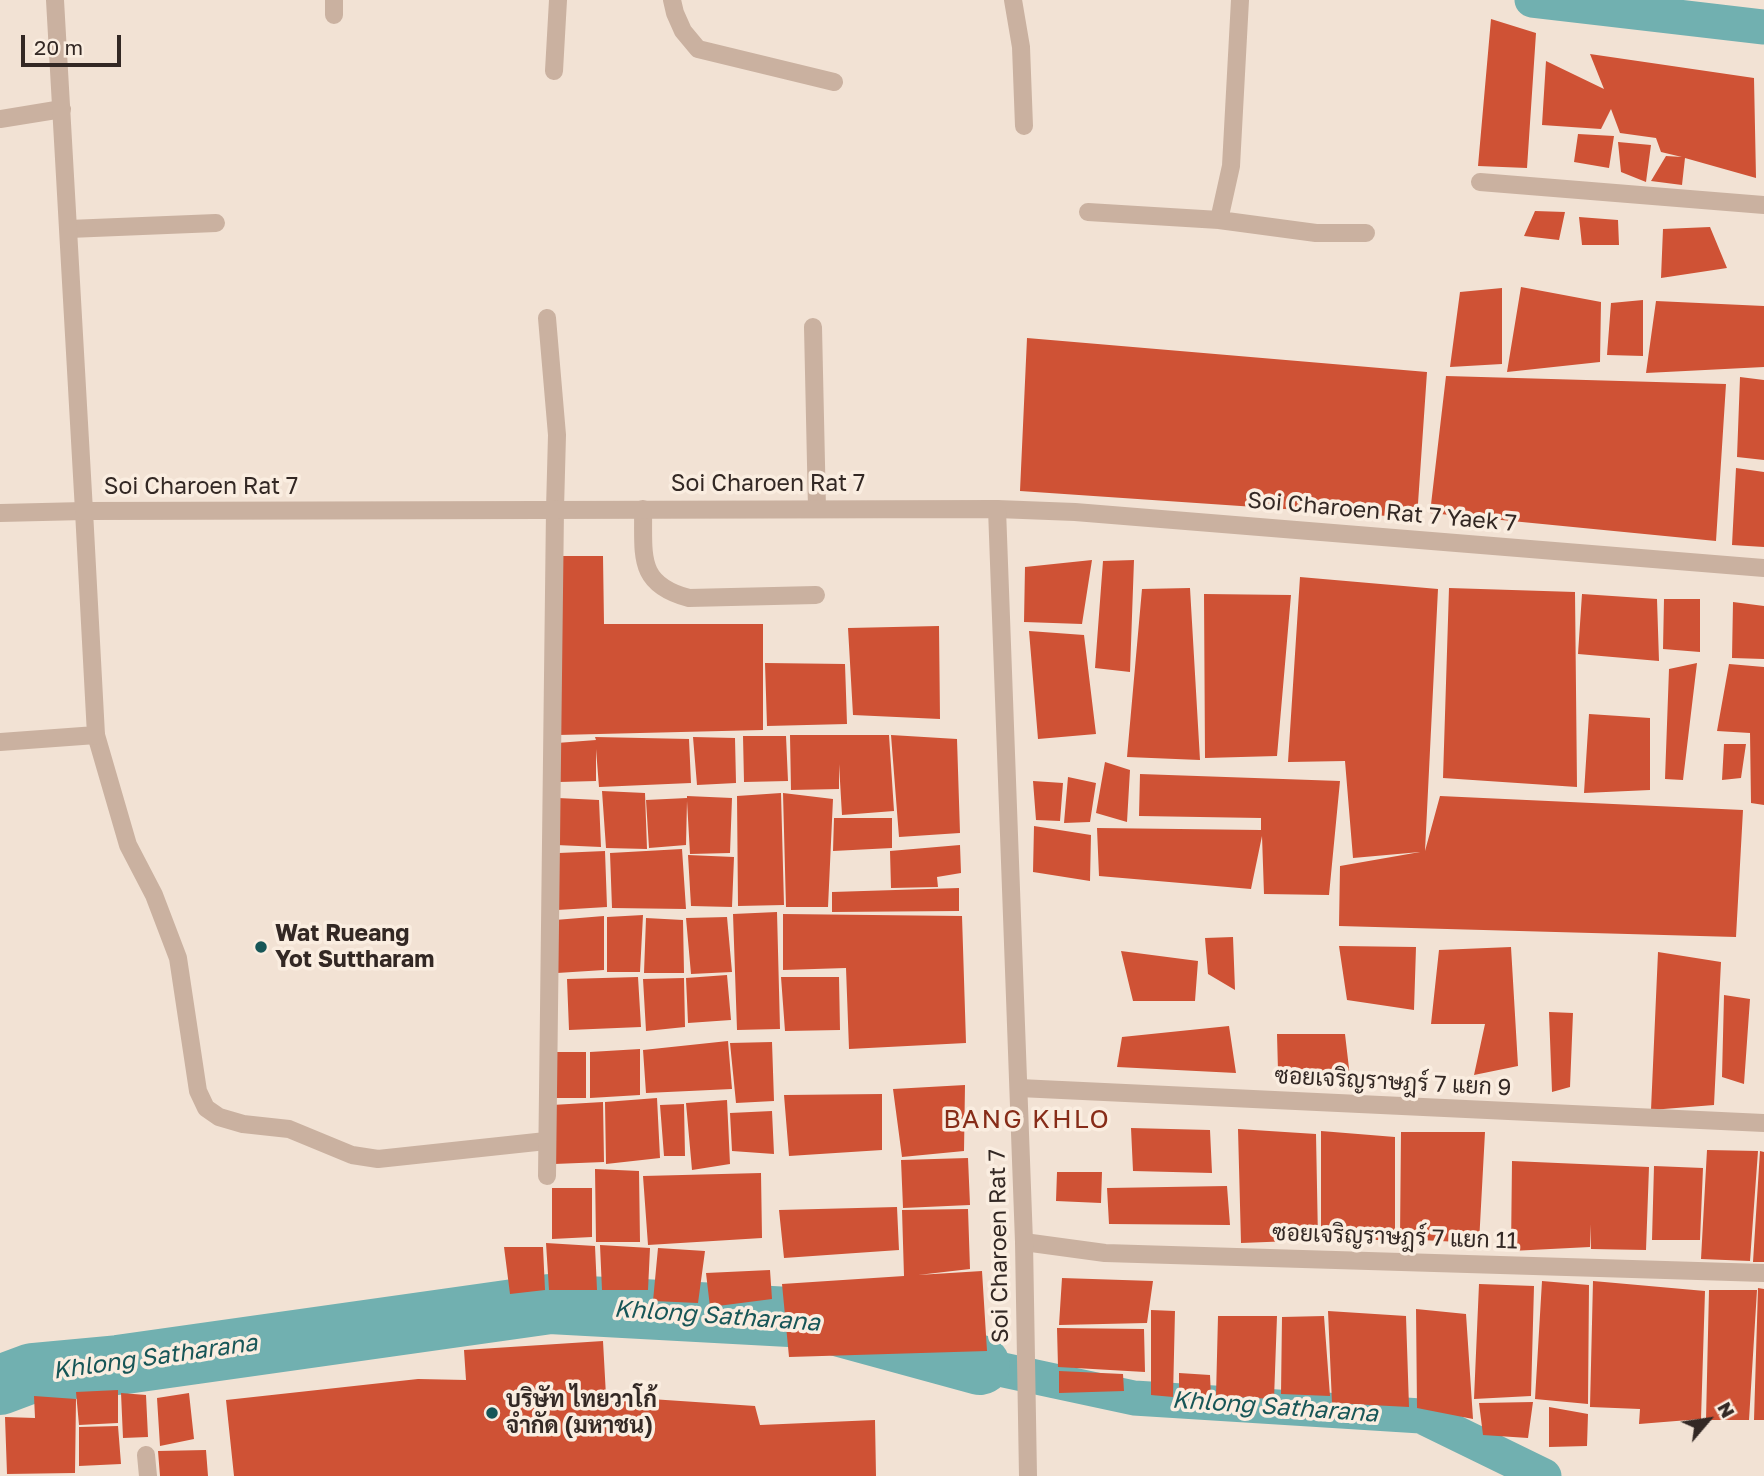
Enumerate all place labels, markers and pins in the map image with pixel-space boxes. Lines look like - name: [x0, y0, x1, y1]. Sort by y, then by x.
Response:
- place label: Wat Rueang Yot Suttharam: [275, 920, 434, 974]
- marker: Wat Rueang Yot Suttharam: [253, 939, 269, 955]
- place label: บริษัท ไทยวาโก้ จำกัด (มหาชน): [506, 1386, 657, 1440]
- marker: บริษัท ไทยวาโก้ จำกัด (มหาชน): [484, 1405, 500, 1421]

